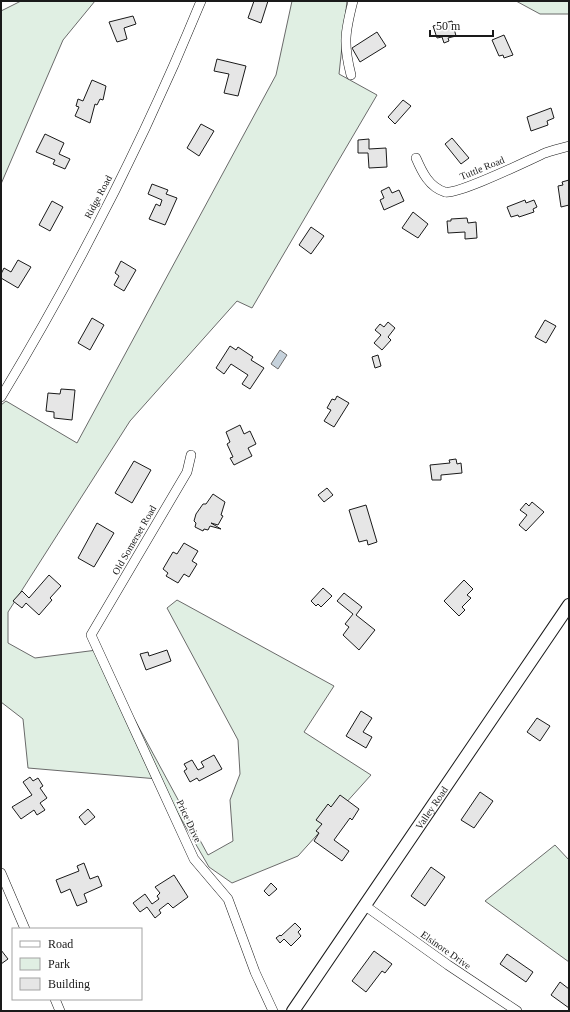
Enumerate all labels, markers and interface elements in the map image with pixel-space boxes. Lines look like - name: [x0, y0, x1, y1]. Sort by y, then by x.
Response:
- scale bar: [430, 12, 493, 38]
- text: 50 m: [436, 19, 461, 33]
- street label: Tuttle Road: [458, 154, 506, 182]
- street label: Ridge Road: [82, 173, 114, 221]
- street label: Old Somerset Road: [110, 503, 158, 577]
- street label: Valley Road: [413, 784, 450, 831]
- street label: Price Drive: [174, 798, 204, 845]
- legend: [12, 928, 142, 1000]
- street label: Elsinore Drive: [419, 929, 474, 972]
- text: Road: [48, 937, 73, 951]
- text: Park: [48, 957, 70, 971]
- text: Building: [48, 977, 90, 991]

